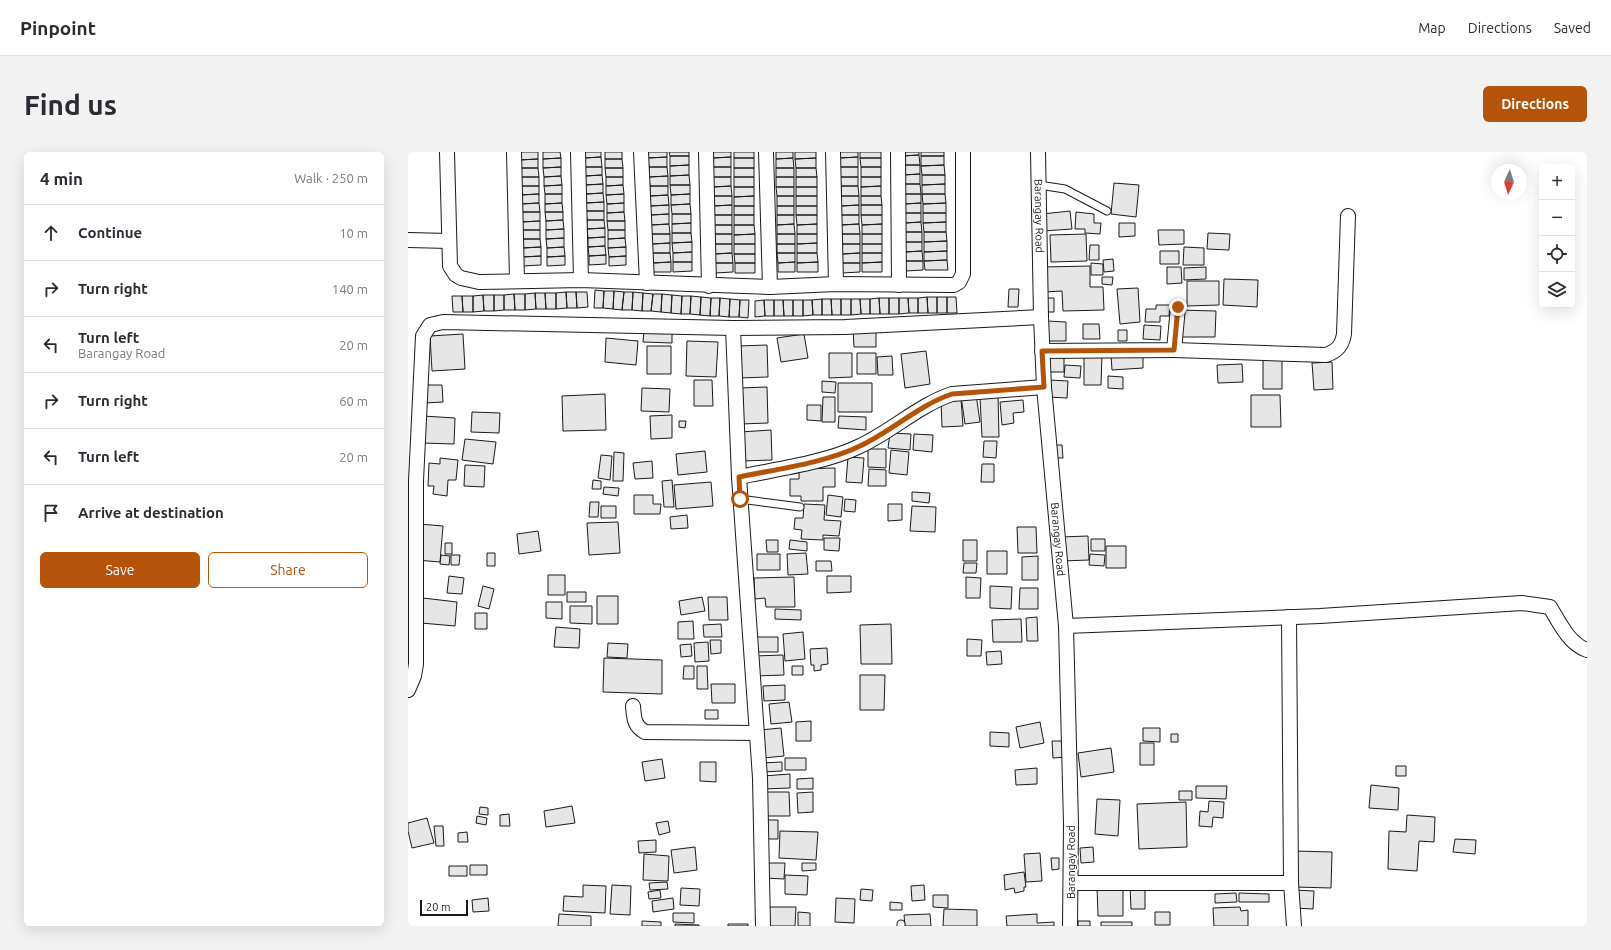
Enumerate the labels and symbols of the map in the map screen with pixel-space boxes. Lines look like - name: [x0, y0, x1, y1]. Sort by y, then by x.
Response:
- north arrow: [1491, 164, 1527, 200]
- street label: Barangay Road: [1032, 179, 1046, 253]
- route end: [1169, 298, 1187, 316]
- route start: [731, 490, 749, 508]
- street label: Barangay Road: [1049, 502, 1067, 577]
- street label: Barangay Road: [1065, 825, 1077, 899]
- scale bar: [420, 898, 468, 917]

